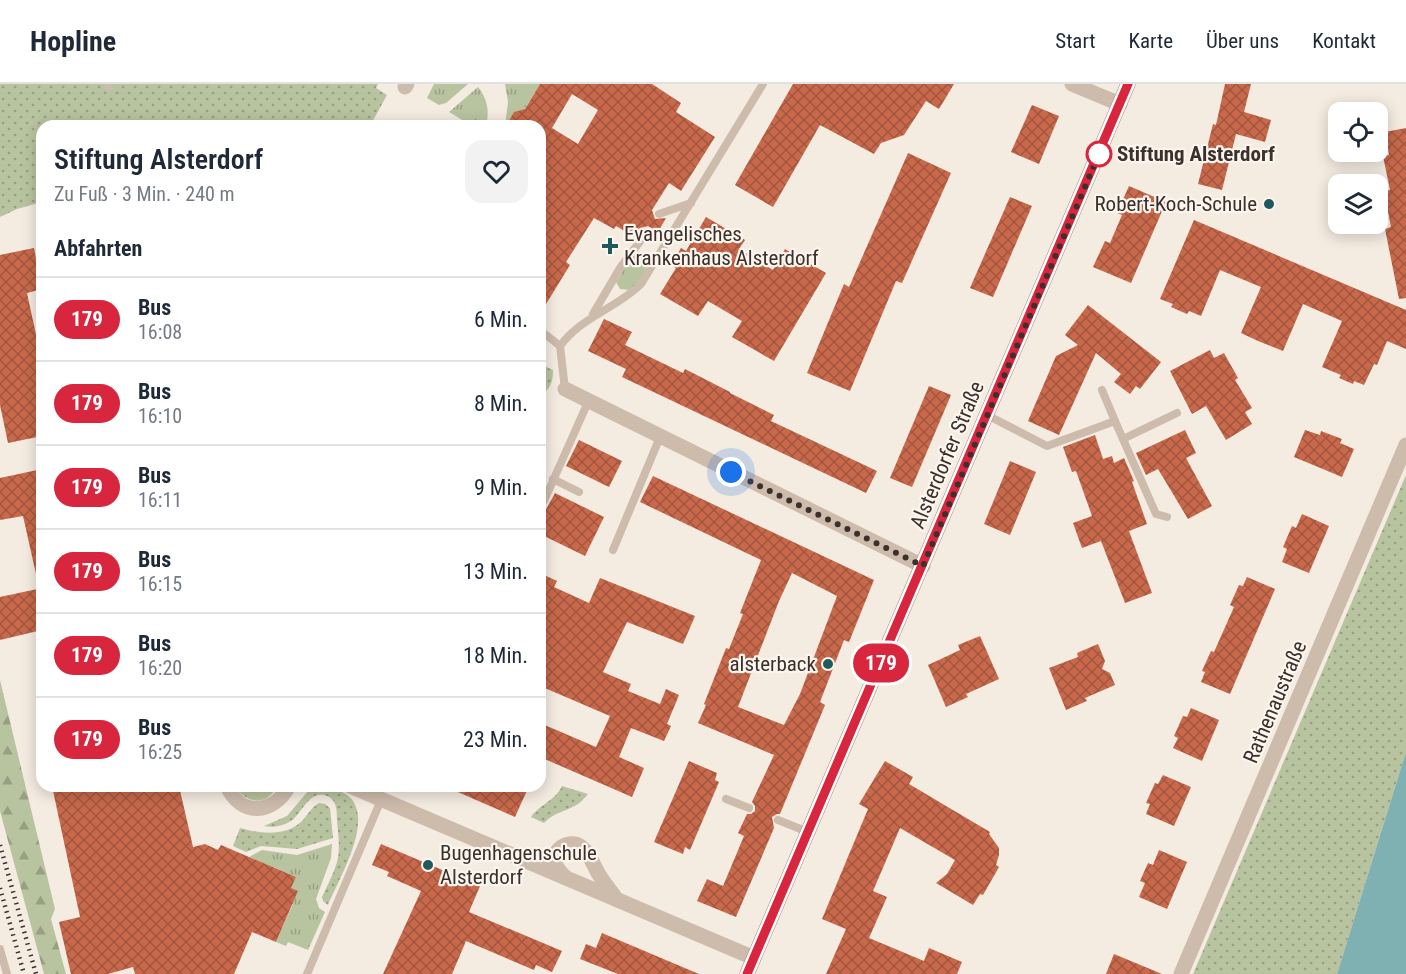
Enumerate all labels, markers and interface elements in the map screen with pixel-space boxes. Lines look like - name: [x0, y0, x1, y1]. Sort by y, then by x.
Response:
- text: Hopline: [30, 25, 116, 58]
- text: Start: [1055, 29, 1096, 53]
- text: Karte: [1129, 29, 1173, 53]
- text: Über uns: [1206, 29, 1279, 53]
- text: Kontakt: [1312, 29, 1376, 53]
- map controls: [1328, 102, 1388, 234]
- button: locate: [1328, 102, 1388, 162]
- button: heart: [465, 140, 528, 203]
- marker: Stiftung Alsterdorf: [1086, 141, 1112, 167]
- place label: Stiftung Alsterdorf: [1117, 142, 1275, 166]
- text: Stiftung Alsterdorf: [54, 143, 263, 176]
- button: layers: [1328, 174, 1388, 234]
- text: Zu Fuß · 3 Min. · 240 m: [54, 182, 235, 206]
- place label: Robert-Koch-Schule: [1094, 192, 1257, 216]
- marker: Robert-Koch-Schule: [1262, 197, 1276, 211]
- place label: Evangelisches Krankenhaus Alsterdorf: [624, 222, 819, 270]
- text: Abfahrten: [54, 236, 142, 261]
- marker: Evangelisches Krankenhaus Alsterdorf: [601, 237, 619, 255]
- text: Bus: [138, 295, 171, 320]
- text: 179: [71, 307, 103, 331]
- text: 6 Min.: [474, 307, 528, 332]
- text: 16:08: [138, 320, 182, 344]
- street label: Alsterdorfer Straße: [905, 378, 989, 532]
- text: Bus: [138, 379, 171, 404]
- text: 179: [71, 391, 103, 415]
- text: 8 Min.: [474, 391, 528, 416]
- text: 16:10: [138, 404, 182, 428]
- your location: [716, 457, 746, 487]
- text: Bus: [138, 463, 171, 488]
- text: 179: [71, 475, 103, 499]
- text: 9 Min.: [474, 475, 528, 500]
- text: 16:11: [138, 488, 182, 512]
- text: Bus: [138, 547, 171, 572]
- text: 179: [71, 559, 103, 583]
- text: 13 Min.: [463, 559, 528, 584]
- text: 16:15: [138, 572, 182, 596]
- text: Bus: [138, 631, 171, 656]
- street label: Rathenaustraße: [1238, 637, 1312, 767]
- text: 179: [71, 643, 103, 667]
- text: 18 Min.: [463, 643, 528, 668]
- line badge: 179: [846, 644, 916, 682]
- text: 179: [865, 651, 897, 675]
- place label: alsterback: [730, 652, 817, 676]
- text: 16:20: [138, 656, 182, 680]
- marker: alsterback: [821, 657, 835, 671]
- text: Bus: [138, 715, 171, 740]
- text: 179: [71, 727, 103, 751]
- text: 23 Min.: [463, 727, 528, 752]
- text: 16:25: [138, 740, 182, 764]
- place label: Bugenhagenschule Alsterdorf: [440, 841, 597, 889]
- marker: Bugenhagenschule Alsterdorf: [421, 858, 435, 872]

